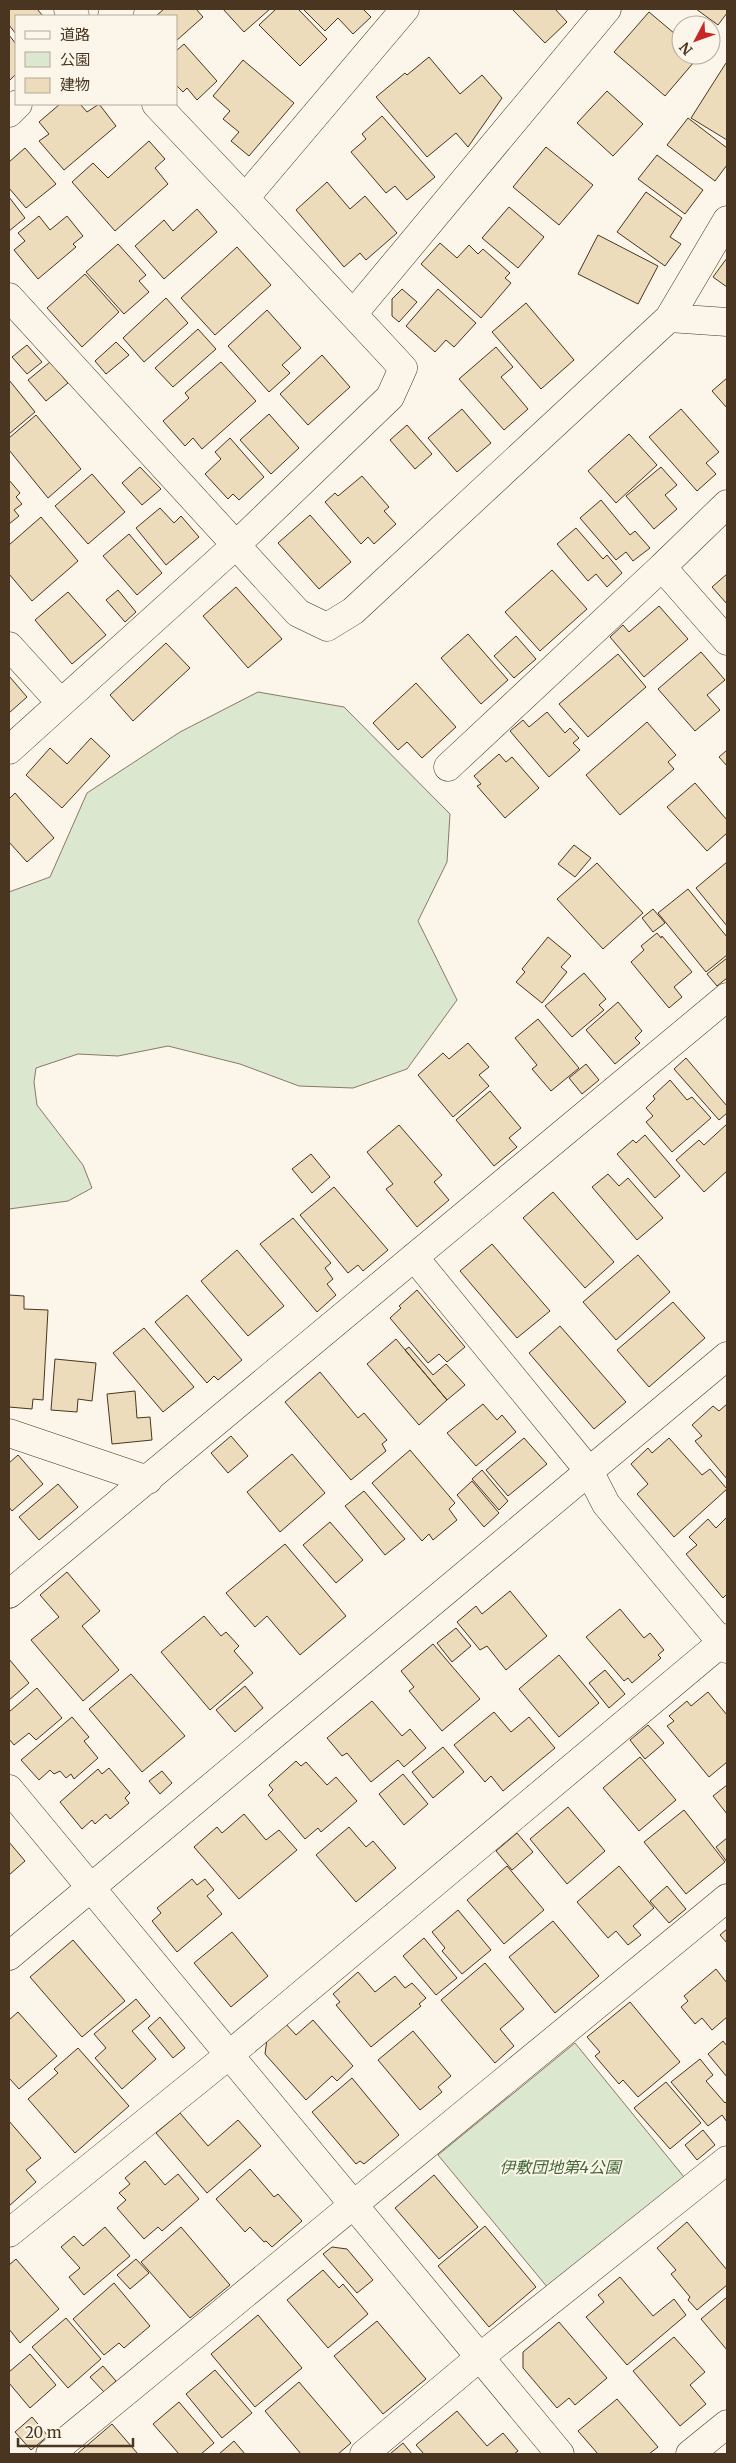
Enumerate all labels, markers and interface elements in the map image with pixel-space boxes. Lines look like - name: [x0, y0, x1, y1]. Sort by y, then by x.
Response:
- legend: [15, 15, 178, 105]
- north arrow: [671, 15, 721, 65]
- text: 道路: [60, 25, 90, 44]
- text: N: [676, 38, 697, 59]
- text: 公園: [60, 50, 90, 69]
- text: 建物: [60, 75, 90, 94]
- park label: 伊敷団地第4公園: [499, 2157, 623, 2177]
- scale bar: [18, 2416, 132, 2448]
- text: 20 m: [25, 2423, 62, 2442]

